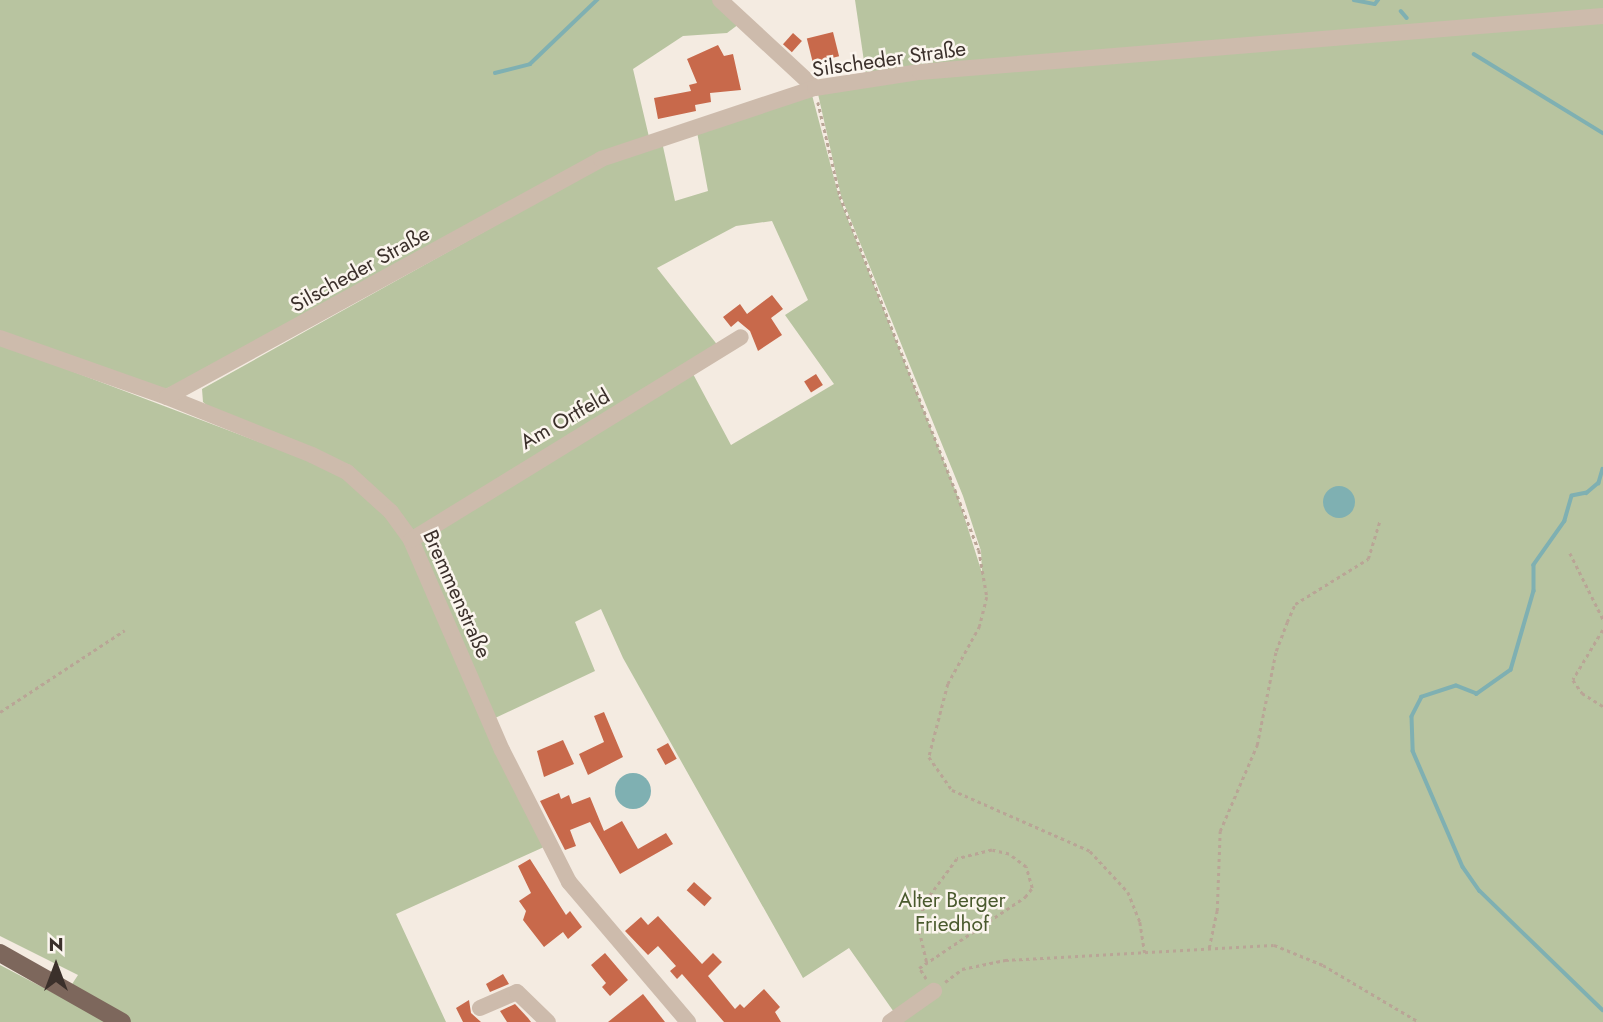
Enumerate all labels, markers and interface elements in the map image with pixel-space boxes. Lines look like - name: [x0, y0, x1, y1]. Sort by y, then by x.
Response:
- street label: Silscheder Straße: [811, 36, 967, 82]
- street label: Silscheder Straße: [286, 220, 434, 318]
- street label: Am Ortfeld: [516, 383, 614, 455]
- street label: Bremmenstraße: [418, 526, 496, 662]
- park label: Alter Berger Friedhof: [898, 887, 1006, 937]
- north arrow: [21, 931, 91, 1001]
- text: N: [48, 931, 64, 958]

